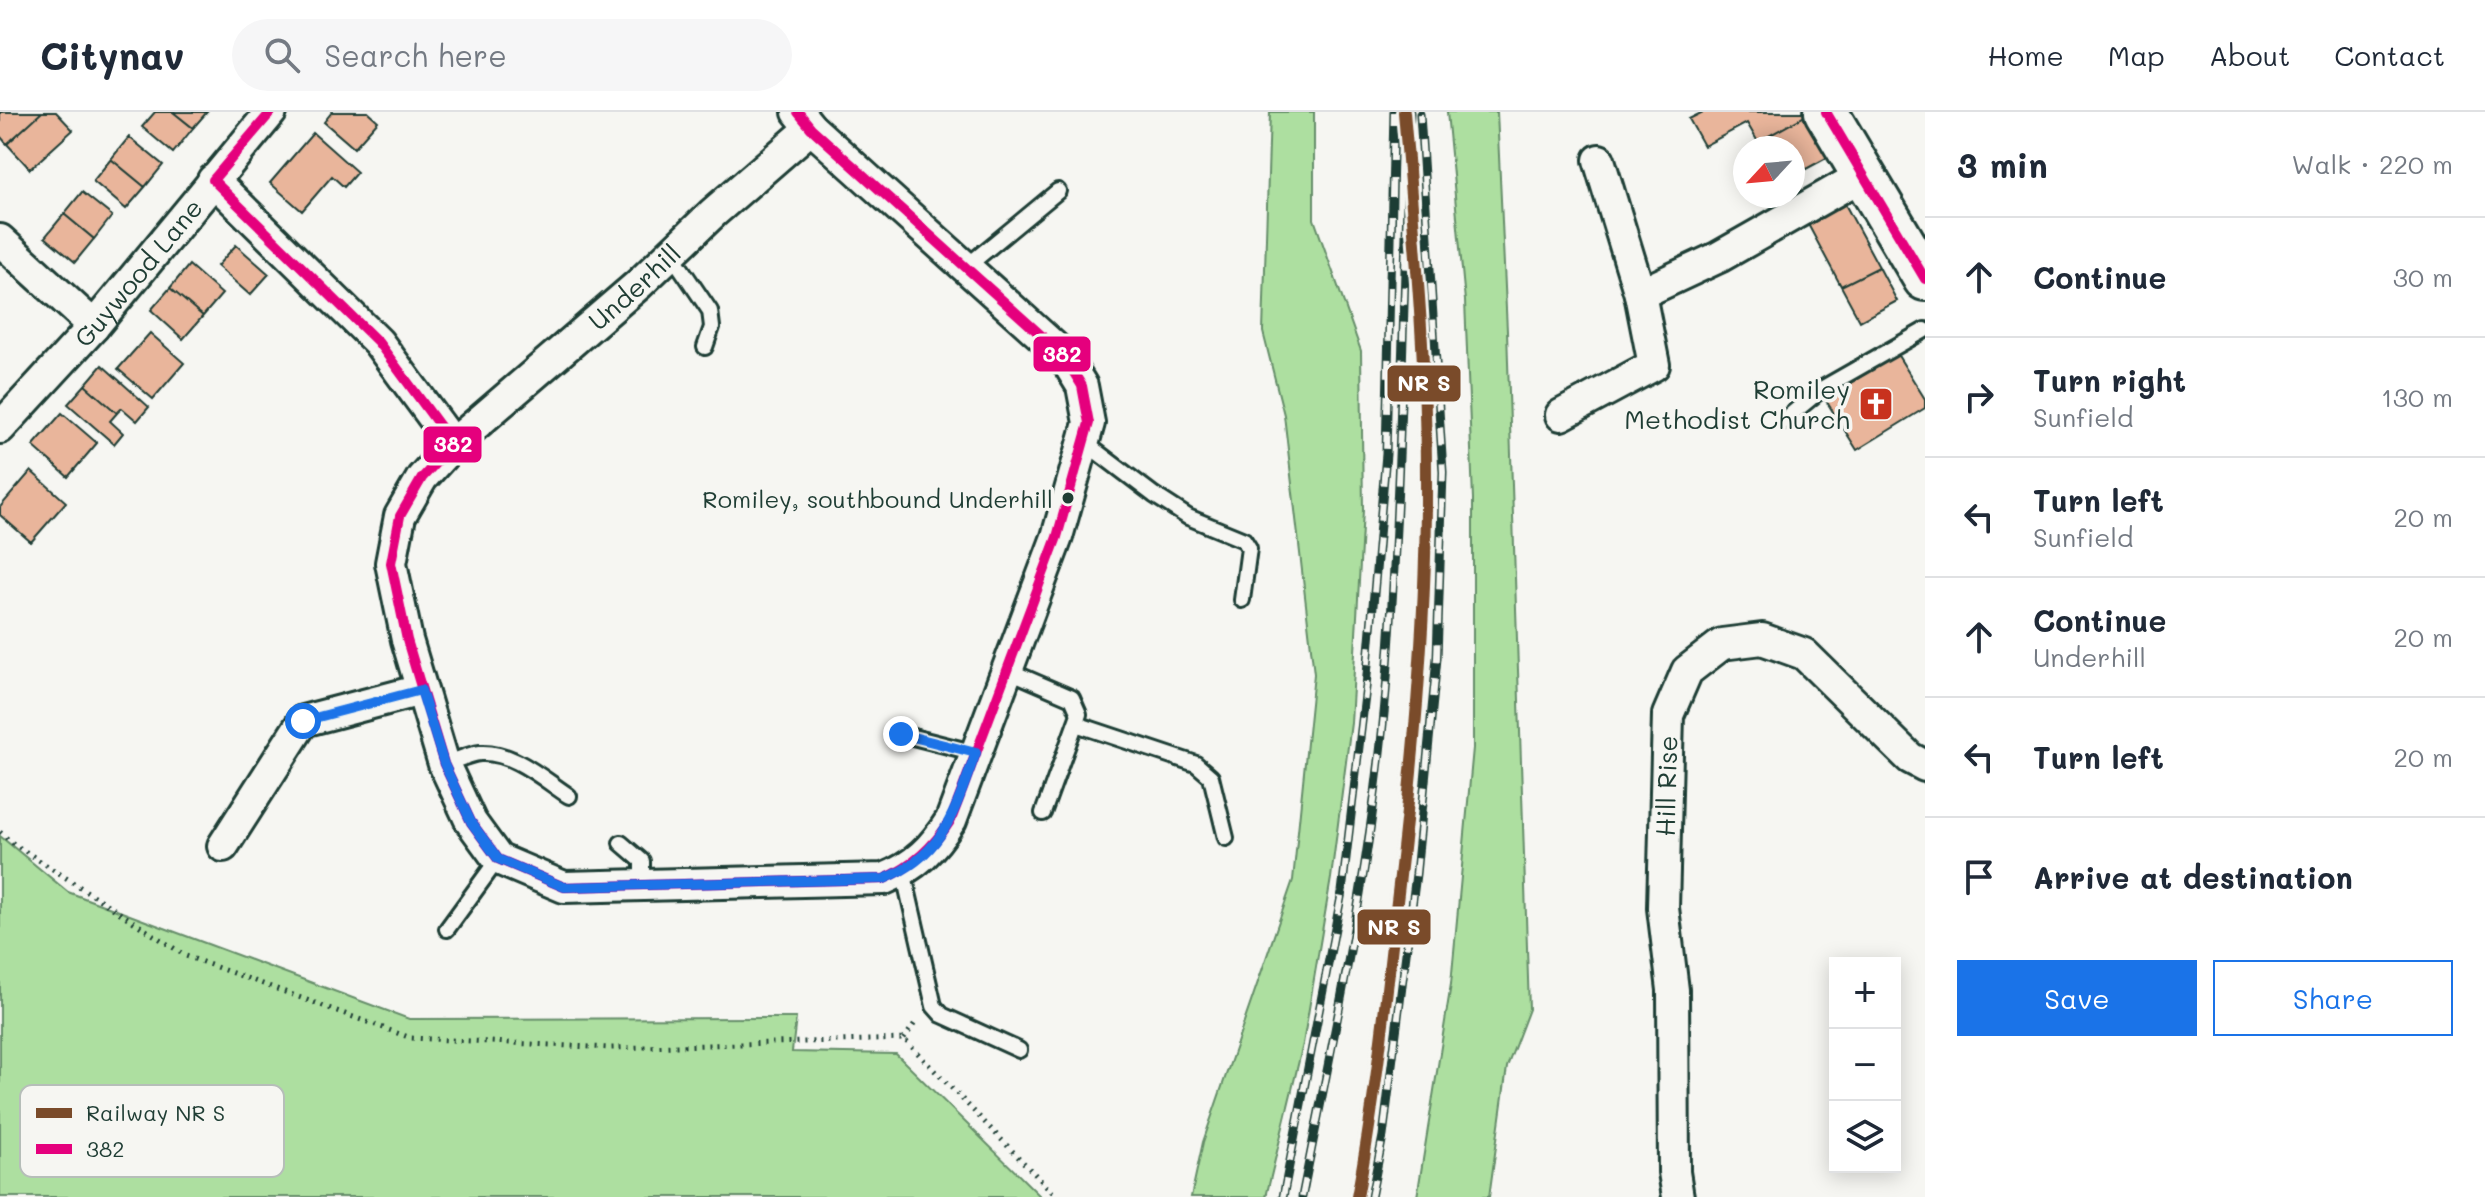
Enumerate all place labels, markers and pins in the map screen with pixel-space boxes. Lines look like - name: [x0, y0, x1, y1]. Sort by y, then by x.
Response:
- place label: Romiley Methodist Church: [1624, 372, 1850, 436]
- church icon: Romiley Methodist Church: [1857, 385, 1895, 423]
- place label: Romiley, southbound Underhill: [702, 483, 1053, 514]
- marker: Romiley, southbound Underhill: [1060, 490, 1076, 506]

